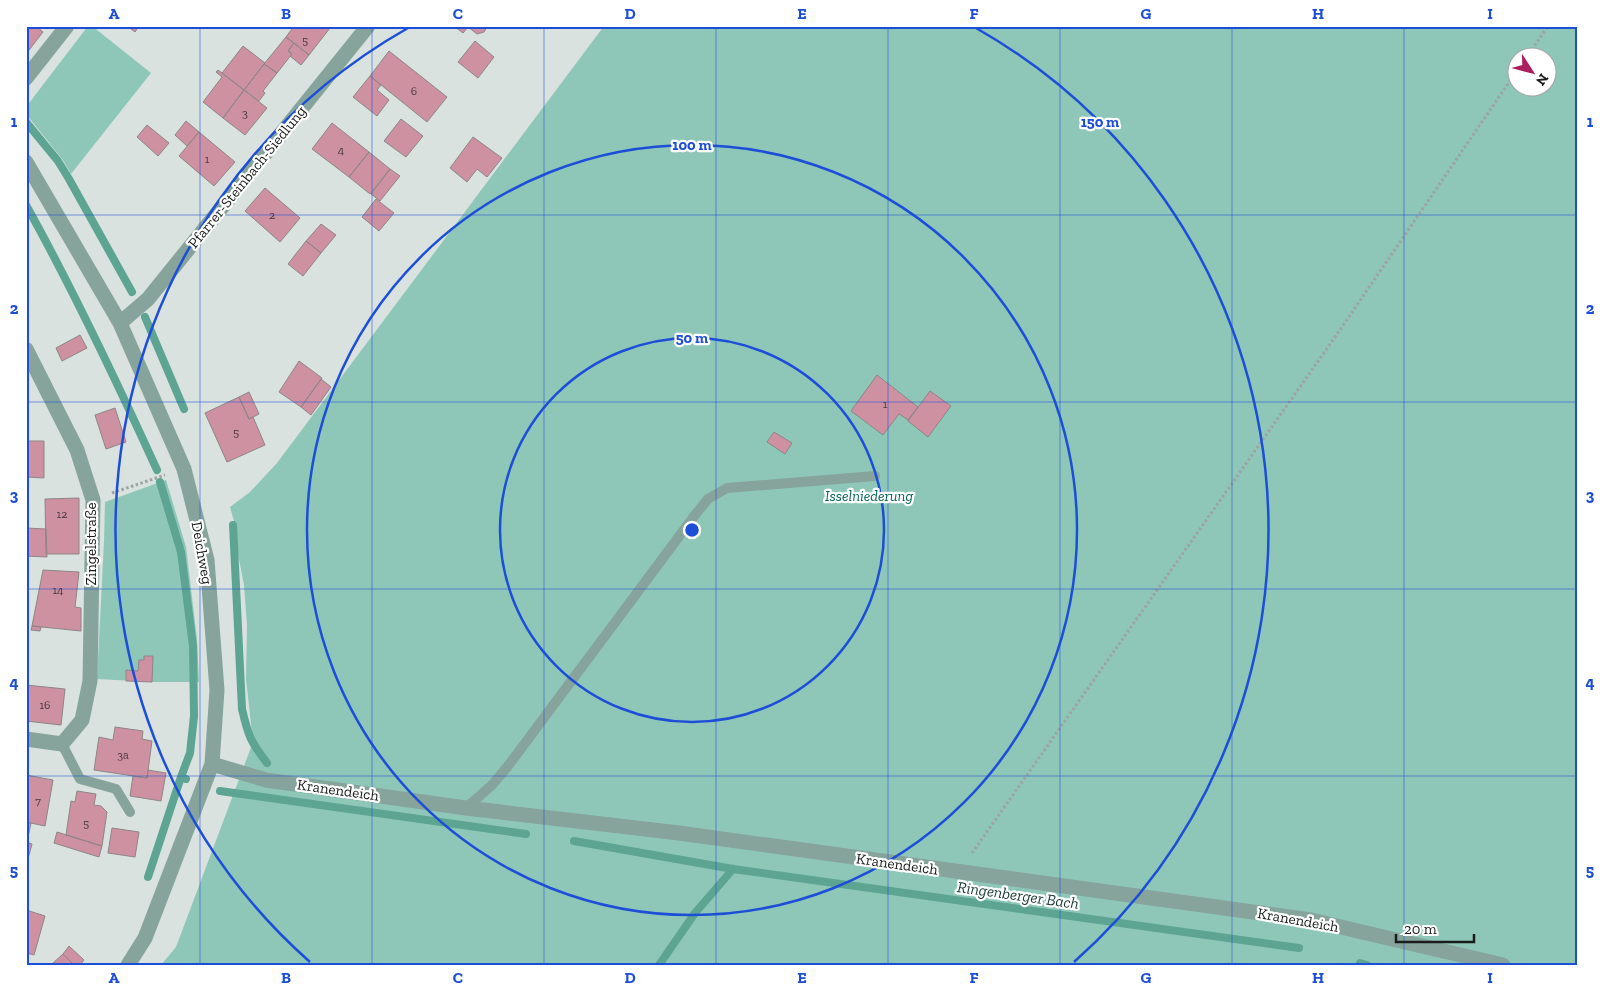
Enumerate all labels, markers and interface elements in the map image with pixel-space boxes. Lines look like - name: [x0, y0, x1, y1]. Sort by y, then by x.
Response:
- text: A: [109, 4, 120, 23]
- text: B: [281, 4, 291, 23]
- text: C: [453, 4, 463, 23]
- text: D: [624, 4, 636, 23]
- text: E: [797, 4, 807, 23]
- text: F: [969, 4, 979, 23]
- text: G: [1141, 4, 1152, 23]
- text: H: [1312, 4, 1324, 23]
- text: I: [1487, 4, 1493, 23]
- house number: 5: [302, 33, 308, 47]
- north arrow: [1506, 48, 1556, 98]
- text: N: [1532, 70, 1552, 89]
- house number: 6: [411, 84, 417, 98]
- street label: Pfarrer-Steinbach-Siedlung: [184, 102, 310, 252]
- house number: 3: [242, 106, 248, 120]
- text: 1: [11, 112, 18, 131]
- text: 1: [1587, 112, 1594, 131]
- text: 150 m: [1081, 113, 1119, 131]
- text: 100 m: [672, 136, 712, 154]
- house number: 4: [338, 143, 345, 157]
- house number: 1: [205, 152, 210, 166]
- house number: 2: [269, 208, 275, 222]
- text: 2: [10, 299, 19, 318]
- text: 2: [1586, 299, 1595, 318]
- text: 50 m: [676, 329, 708, 347]
- house number: 1: [883, 397, 888, 411]
- house number: 5: [233, 425, 239, 439]
- text: 3: [10, 486, 19, 505]
- text: 3: [1586, 486, 1595, 505]
- park label: Isselniederung: [825, 487, 913, 505]
- street label: Zingelstraße: [82, 502, 100, 586]
- house number: 12: [57, 507, 67, 521]
- street label: Deichweg: [188, 520, 216, 586]
- centre of rings: [683, 521, 701, 539]
- house number: 14: [52, 583, 64, 597]
- text: 4: [9, 673, 19, 692]
- text: 4: [1585, 673, 1595, 692]
- house number: 16: [40, 698, 51, 712]
- house number: 3a: [117, 748, 129, 762]
- street label: Kranendeich: [296, 775, 381, 805]
- house number: 7: [35, 794, 41, 808]
- house number: 5: [83, 816, 89, 830]
- street label: Kranendeich: [855, 849, 940, 879]
- text: 5: [10, 861, 18, 880]
- text: 5: [1586, 861, 1594, 880]
- water label: Ringenberger Bach: [956, 877, 1080, 913]
- street label: Kranendeich: [1256, 904, 1341, 936]
- scale bar: [1396, 911, 1474, 943]
- text: 20 m: [1404, 920, 1437, 938]
- text: A: [109, 968, 120, 987]
- text: B: [281, 968, 291, 987]
- text: C: [453, 968, 463, 987]
- text: D: [624, 968, 636, 987]
- text: E: [797, 968, 807, 987]
- text: F: [969, 968, 979, 987]
- text: G: [1141, 968, 1152, 987]
- text: H: [1312, 968, 1324, 987]
- text: I: [1487, 968, 1493, 987]

